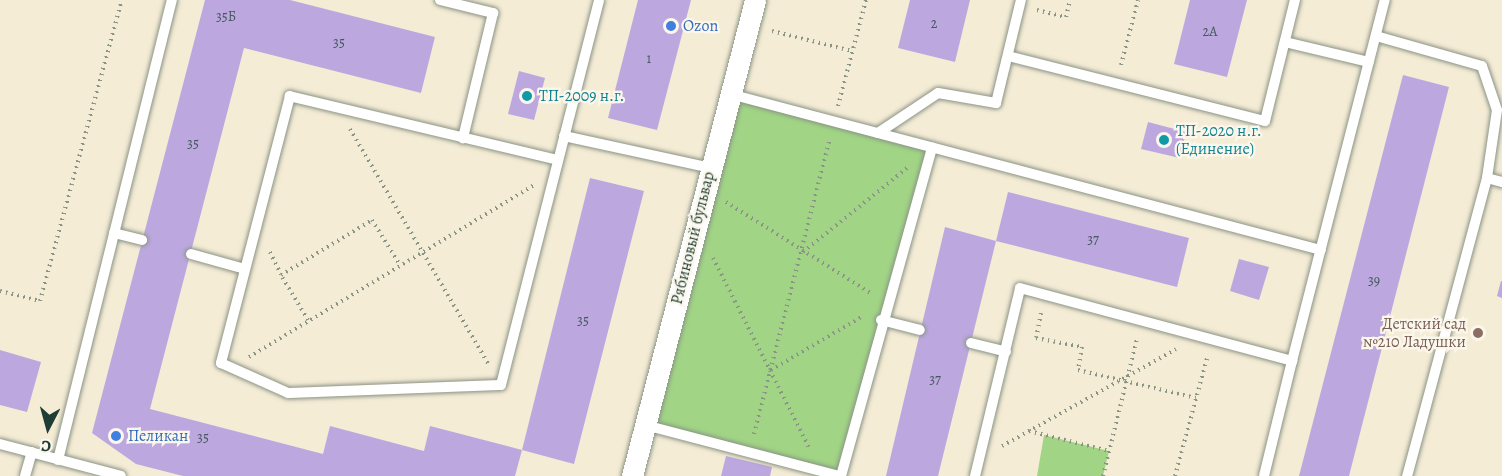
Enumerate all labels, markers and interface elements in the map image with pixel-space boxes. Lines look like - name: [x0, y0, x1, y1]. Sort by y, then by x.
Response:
- house number: 35Б: [216, 9, 236, 25]
- place label: Ozon: [683, 16, 718, 36]
- house number: 2: [931, 16, 937, 32]
- marker: Ozon: [664, 19, 678, 33]
- house number: 2А: [1203, 24, 1217, 40]
- house number: 35: [333, 35, 345, 51]
- house number: 1: [647, 51, 651, 67]
- place label: ТП-2009 н.г.: [539, 86, 624, 106]
- marker: ТП-2009 н.г.: [520, 89, 534, 103]
- place label: ТП-2020 н.г. (Единение): [1176, 121, 1262, 159]
- marker: ТП-2020 н.г. (Единение): [1157, 133, 1171, 147]
- house number: 35: [187, 136, 199, 152]
- street label: Рябиновый бульвар: [667, 170, 719, 306]
- house number: 37: [1087, 232, 1099, 248]
- house number: 39: [1368, 273, 1380, 289]
- house number: 35: [577, 313, 589, 329]
- place label: Детский сад №210 Ладушки: [1363, 314, 1466, 352]
- marker: Детский сад №210 Ладушки: [1471, 326, 1485, 340]
- house number: 37: [929, 372, 941, 388]
- north arrow: [18, 398, 78, 458]
- place label: Пеликан: [128, 426, 188, 446]
- marker: Пеликан: [109, 429, 123, 443]
- house number: 35: [197, 430, 209, 446]
- text: С: [40, 434, 52, 457]

